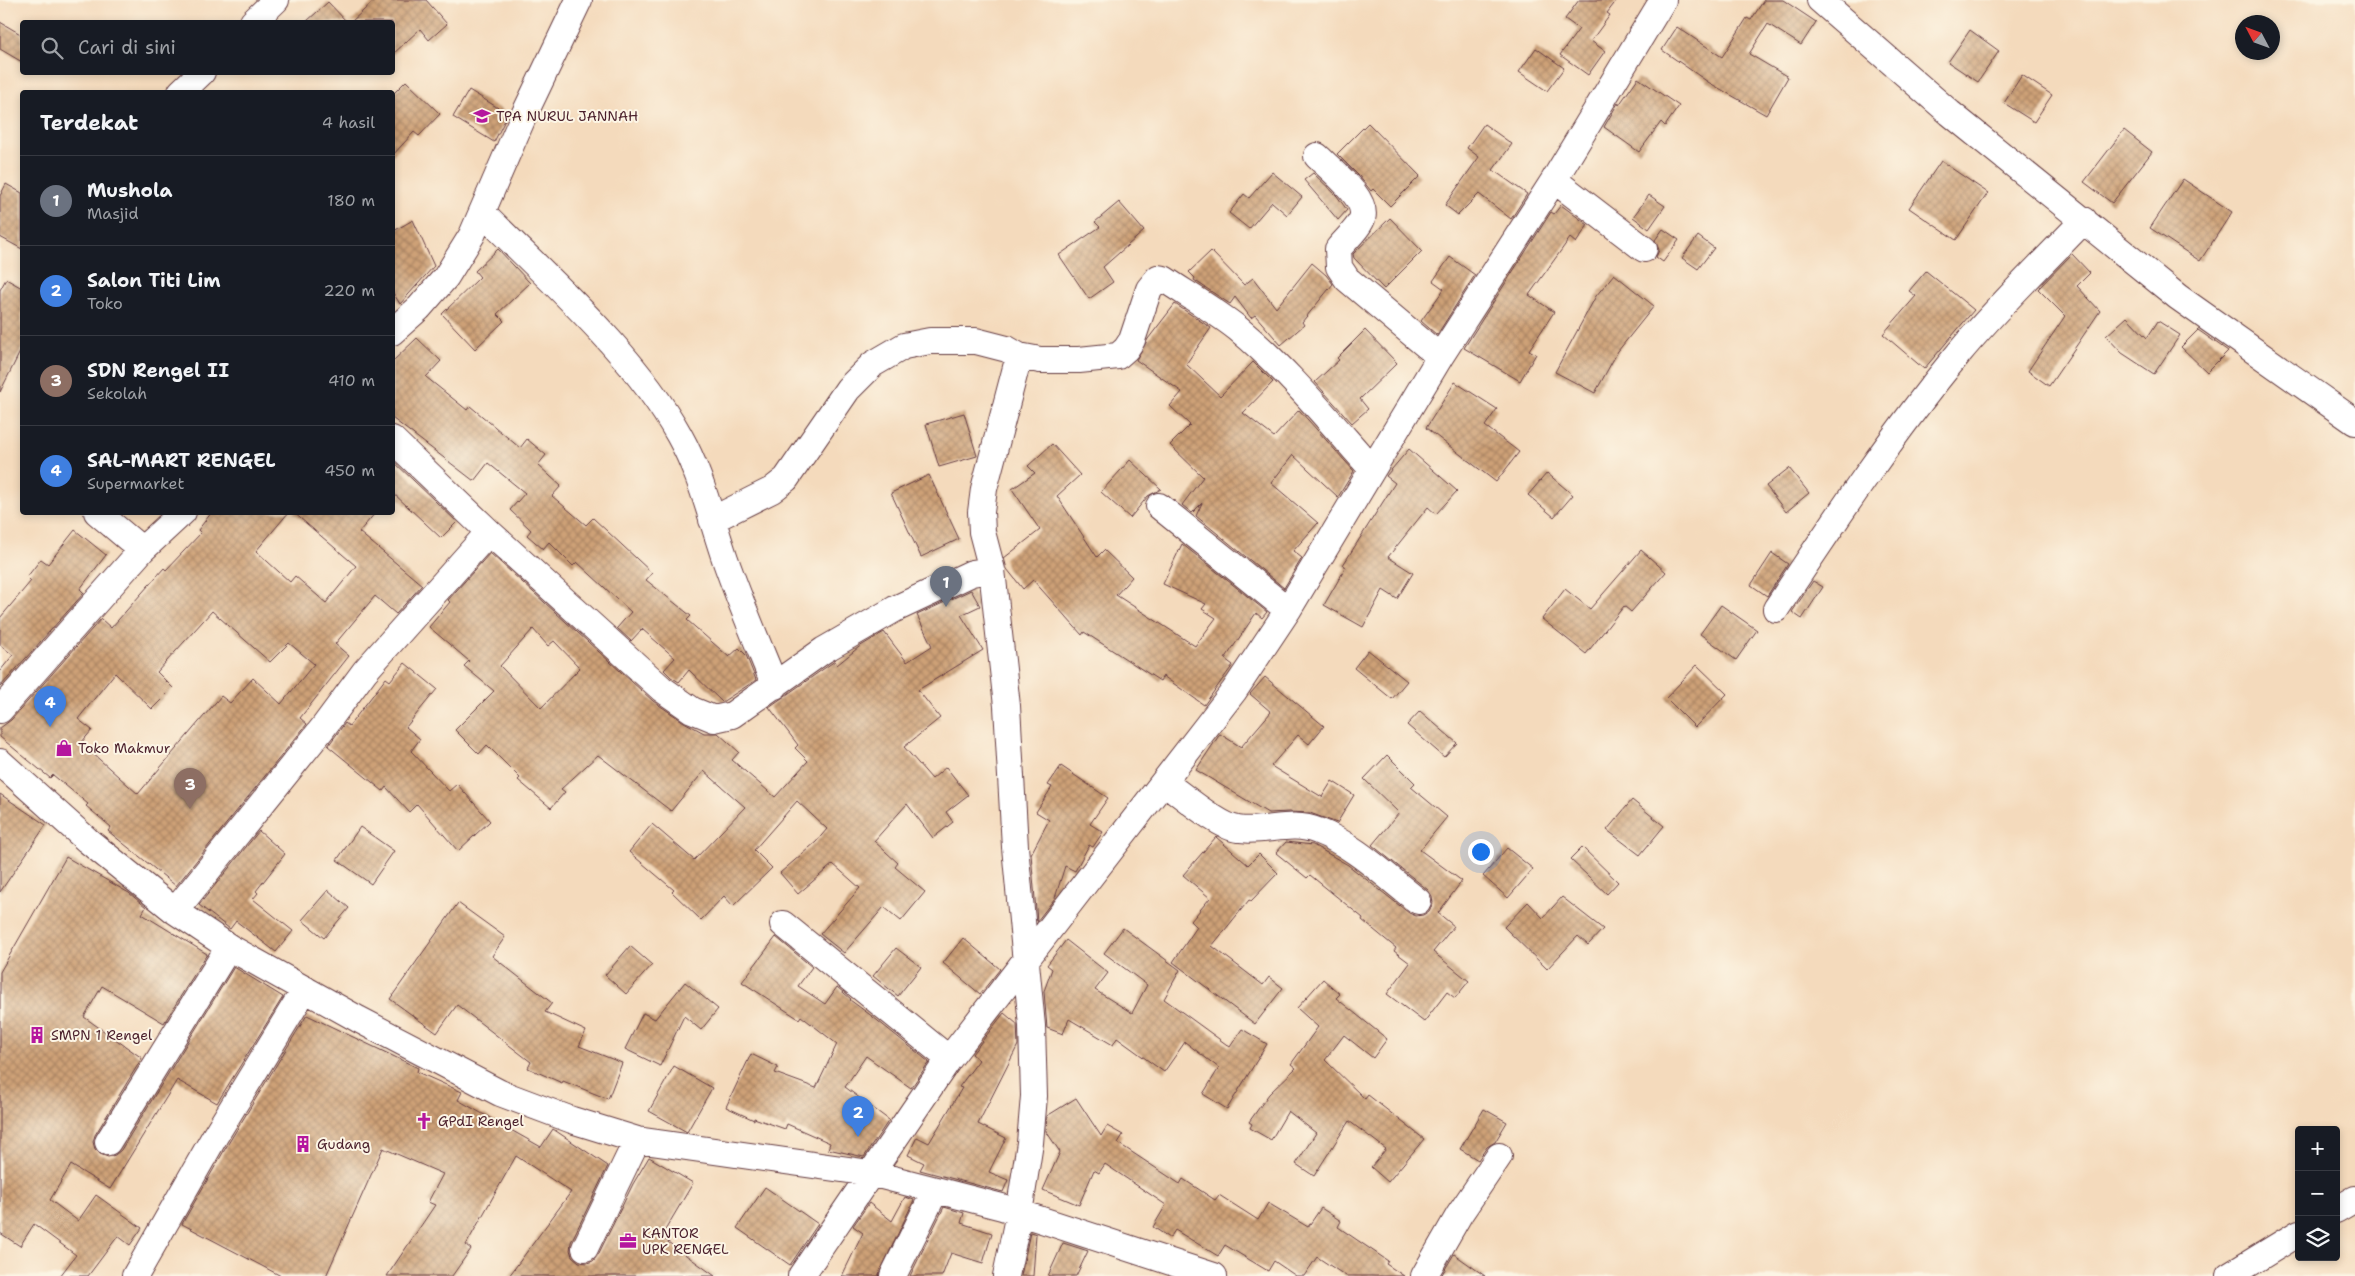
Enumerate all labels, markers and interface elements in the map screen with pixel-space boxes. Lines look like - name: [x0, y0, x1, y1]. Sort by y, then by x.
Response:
- north arrow: [2235, 15, 2280, 60]
- search box: [20, 20, 395, 75]
- icon: search: [38, 34, 66, 62]
- text: Cari di sini: [78, 35, 176, 60]
- school or university icon: TPA NURUL JANNAH: [472, 106, 492, 126]
- place label: TPA NURUL JANNAH: [496, 107, 638, 125]
- text: Terdekat: [40, 109, 138, 137]
- text: 4 hasil: [322, 112, 375, 133]
- text: Mushola: [87, 178, 173, 203]
- text: 1: [52, 190, 60, 211]
- text: 180 m: [327, 190, 375, 211]
- text: Masjid: [87, 203, 139, 224]
- text: Salon Titi Lim: [87, 268, 220, 293]
- text: 2: [50, 280, 62, 301]
- text: 220 m: [323, 280, 375, 301]
- text: Toko: [87, 293, 123, 314]
- text: SDN Rengel II: [87, 358, 229, 383]
- text: 3: [50, 370, 62, 391]
- text: 410 m: [328, 370, 375, 391]
- text: Sekolah: [87, 383, 147, 404]
- text: SAL-MART RENGEL: [87, 448, 276, 473]
- text: 4: [50, 460, 62, 481]
- text: 450 m: [324, 460, 375, 481]
- text: Supermarket: [87, 473, 184, 494]
- pin: 1: [930, 566, 962, 607]
- pin: 4: [34, 686, 66, 727]
- shop icon: Toko Makmur: [54, 738, 74, 758]
- place label: Toko Makmur: [78, 739, 171, 757]
- pin: 3: [174, 768, 206, 809]
- your location: [1468, 839, 1494, 865]
- building icon: SMPN 1 Rengel: [27, 1025, 47, 1045]
- place label: SMPN 1 Rengel: [51, 1026, 153, 1044]
- pin: 2: [842, 1096, 874, 1137]
- church icon: GPdI Rengel: [414, 1111, 434, 1131]
- place label: GPdI Rengel: [438, 1112, 525, 1130]
- map controls: [2295, 1126, 2340, 1261]
- button: +: [2295, 1126, 2340, 1171]
- building icon: Gudang: [293, 1134, 313, 1154]
- place label: Gudang: [317, 1135, 370, 1153]
- button: −: [2295, 1171, 2340, 1216]
- button: layers: [2295, 1216, 2340, 1261]
- place label: KANTOR UPK RENGEL: [642, 1224, 729, 1258]
- office icon: KANTOR UPK RENGEL: [618, 1231, 638, 1251]

